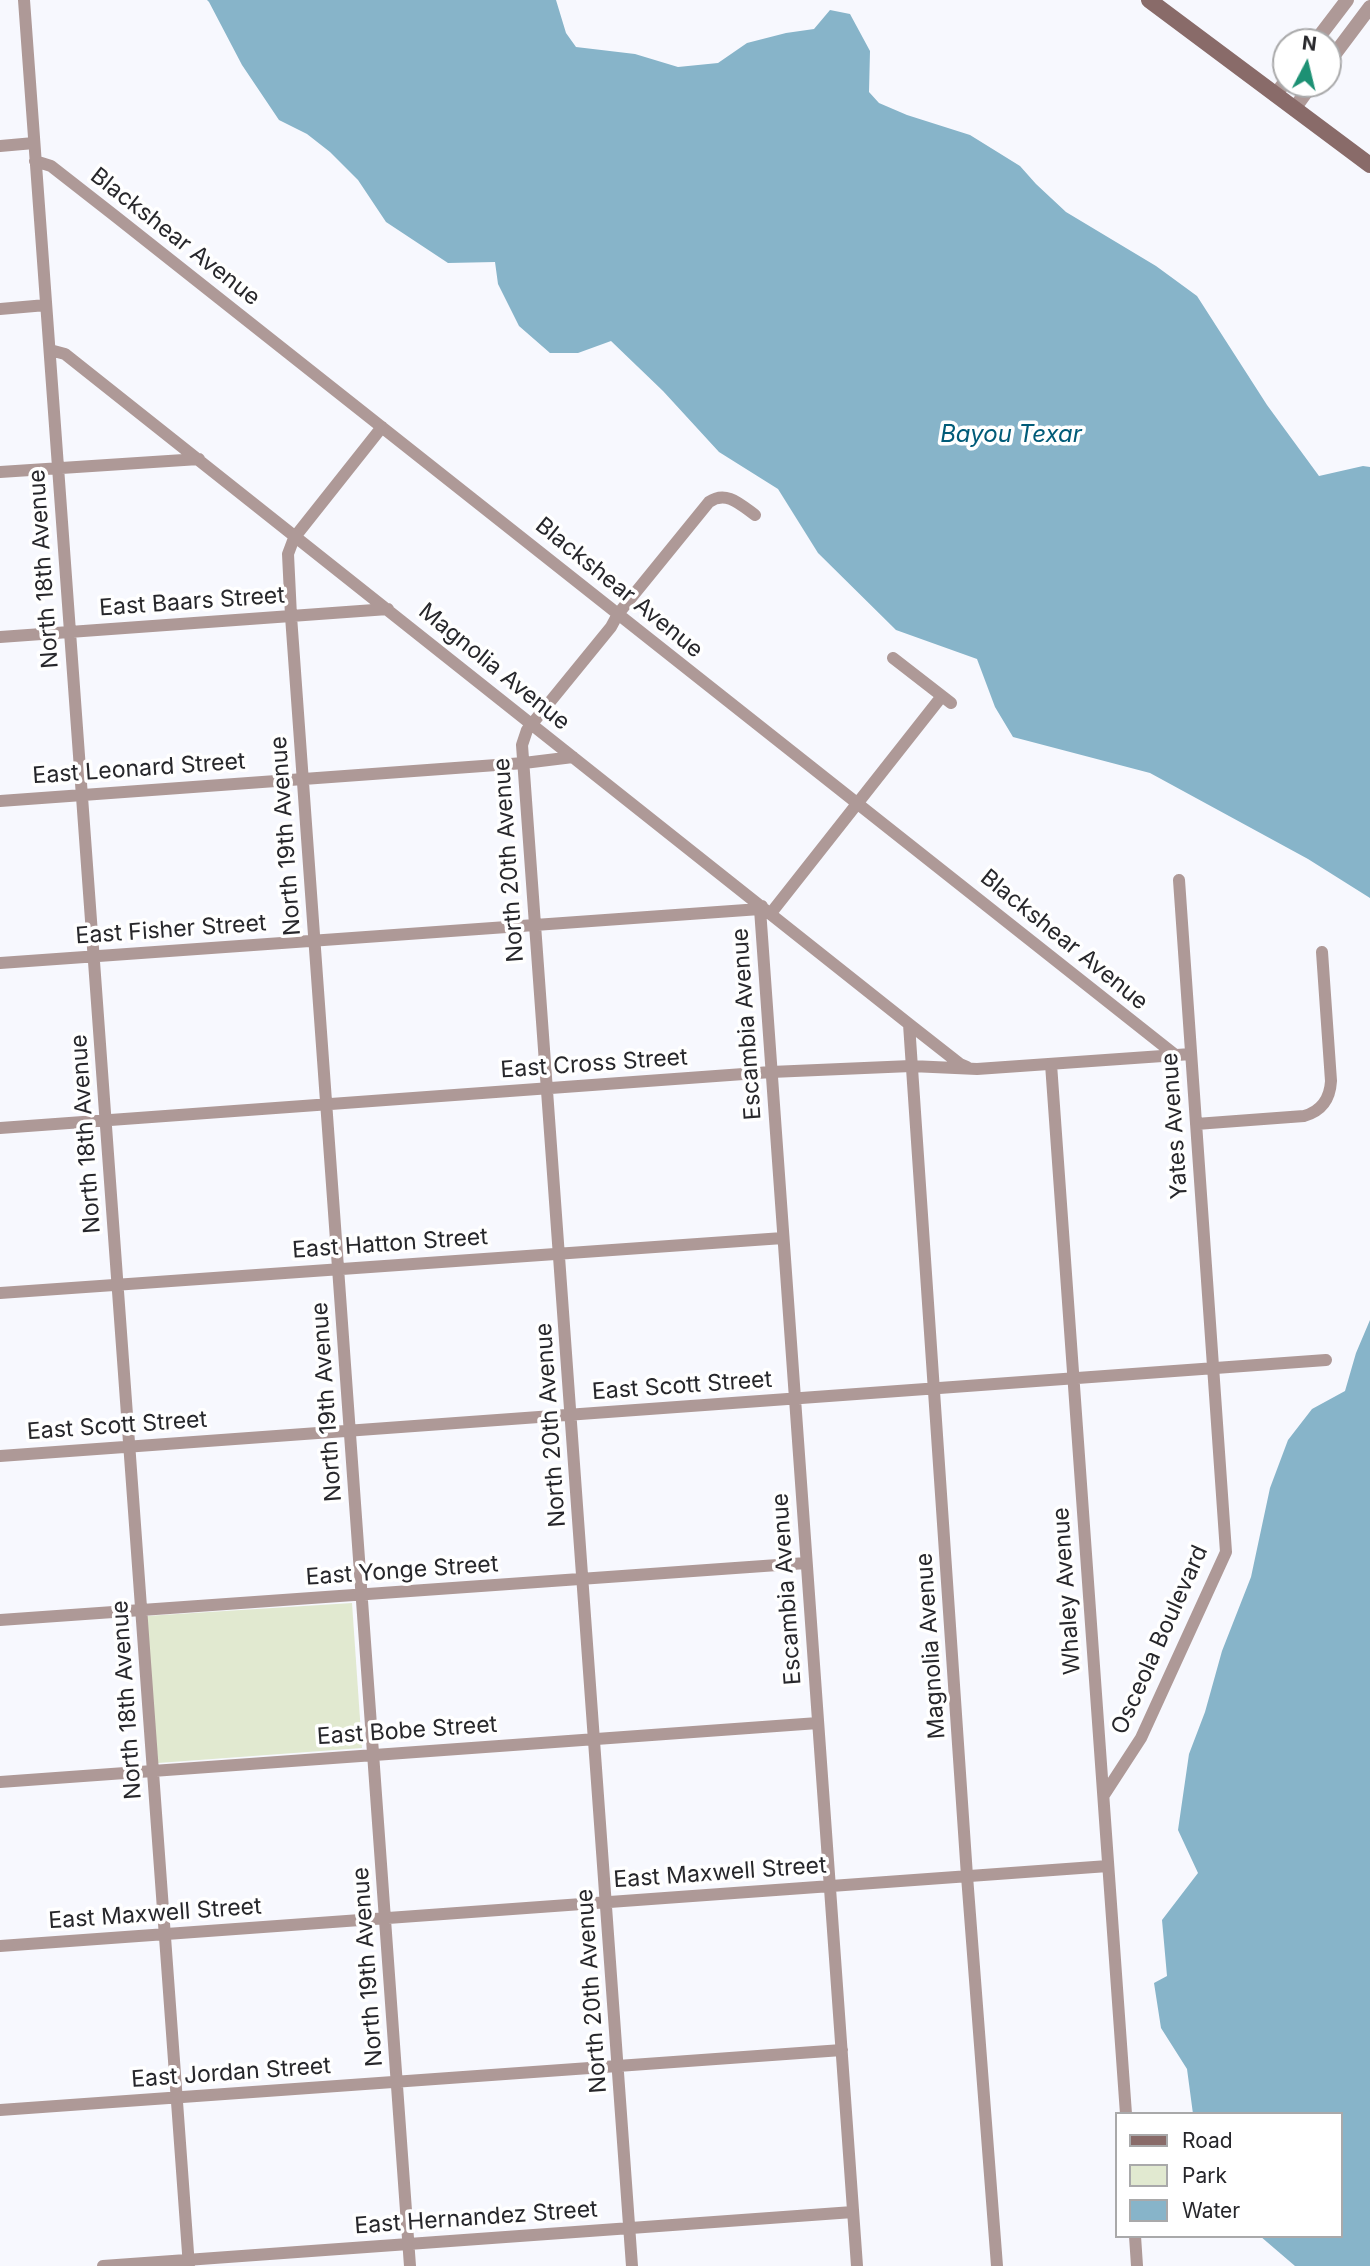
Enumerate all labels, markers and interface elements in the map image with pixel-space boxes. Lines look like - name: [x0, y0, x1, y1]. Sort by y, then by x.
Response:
- north arrow: [1272, 28, 1342, 98]
- text: N: [1301, 31, 1318, 56]
- street label: Blackshear Avenue: [85, 162, 265, 312]
- water label: Bayou Texar: [940, 421, 1082, 449]
- street label: North 18th Avenue: [23, 468, 65, 670]
- street label: Blackshear Avenue: [530, 512, 708, 664]
- street label: East Baars Street: [98, 582, 286, 622]
- street label: Magnolia Avenue: [413, 598, 575, 736]
- street label: North 19th Avenue: [265, 735, 307, 937]
- street label: East Leonard Street: [32, 748, 246, 790]
- street label: North 20th Avenue: [488, 757, 530, 963]
- street label: Blackshear Avenue: [975, 864, 1153, 1016]
- street label: East Fisher Street: [75, 910, 267, 950]
- street label: Escambia Avenue: [727, 927, 767, 1121]
- street label: North 18th Avenue: [65, 1033, 107, 1235]
- street label: East Cross Street: [500, 1044, 688, 1084]
- street label: Yates Avenue: [1156, 1052, 1194, 1200]
- street label: East Hatton Street: [291, 1223, 489, 1265]
- street label: North 19th Avenue: [306, 1301, 348, 1503]
- street label: North 20th Avenue: [530, 1322, 572, 1528]
- street label: East Scott Street: [591, 1366, 773, 1406]
- street label: East Scott Street: [26, 1406, 208, 1446]
- street label: Escambia Avenue: [767, 1492, 807, 1686]
- street label: Whaley Avenue: [1047, 1506, 1087, 1676]
- street label: Osceola Boulevard: [1106, 1541, 1214, 1739]
- street label: East Yonge Street: [305, 1551, 499, 1591]
- street label: Magnolia Avenue: [911, 1552, 951, 1740]
- street label: North 18th Avenue: [106, 1599, 148, 1801]
- street label: East Bobe Street: [316, 1711, 498, 1751]
- street label: East Maxwell Street: [613, 1852, 827, 1894]
- street label: North 19th Avenue: [347, 1866, 389, 2068]
- street label: North 20th Avenue: [571, 1888, 613, 2094]
- street label: East Maxwell Street: [48, 1893, 262, 1935]
- street label: East Jordan Street: [130, 2052, 332, 2094]
- legend: [1114, 2112, 1342, 2238]
- text: Road: [1182, 2128, 1233, 2153]
- text: Park: [1182, 2163, 1227, 2188]
- street label: East Hernandez Street: [353, 2196, 599, 2240]
- text: Water: [1182, 2198, 1240, 2223]

